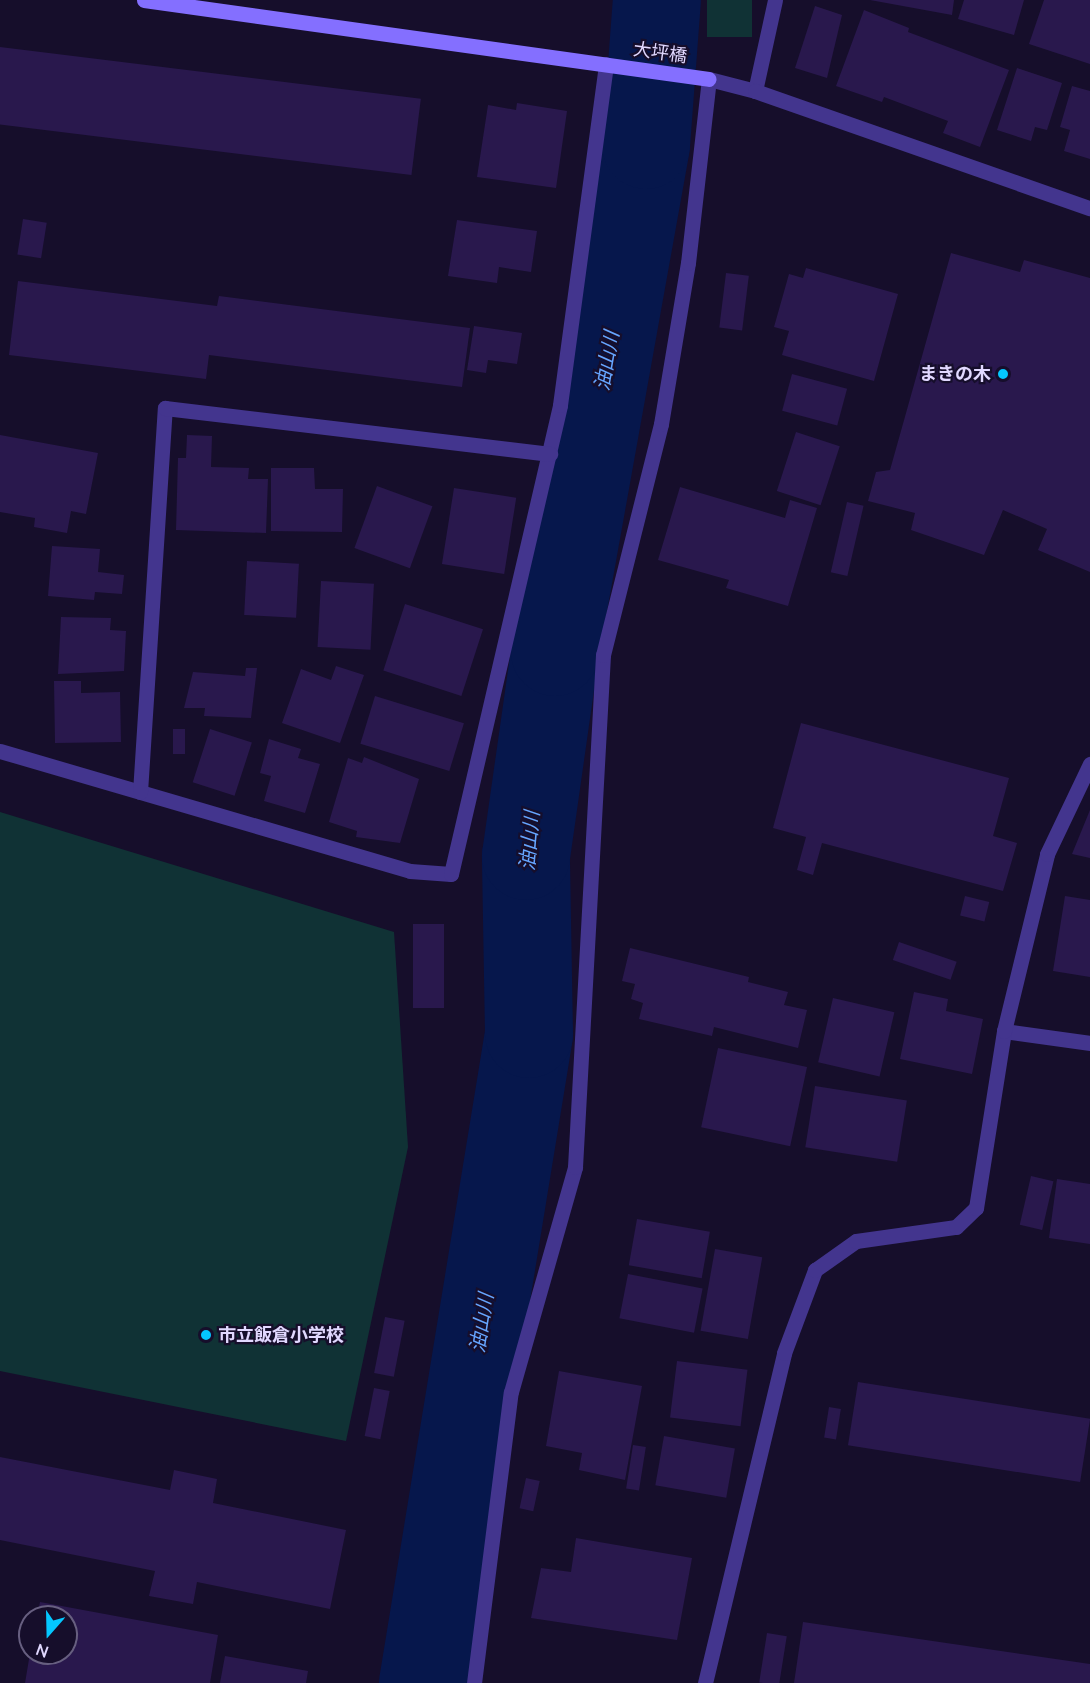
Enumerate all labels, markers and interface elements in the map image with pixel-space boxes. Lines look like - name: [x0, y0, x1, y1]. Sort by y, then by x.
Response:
- street label: 大坪橋: [632, 39, 688, 67]
- water label: 油山川: [590, 329, 624, 393]
- place label: まきの木: [919, 363, 991, 385]
- marker: まきの木: [996, 367, 1010, 381]
- water label: 油山川: [515, 810, 545, 872]
- water label: 油山川: [465, 1291, 499, 1355]
- place label: 市立飯倉小学校: [218, 1324, 344, 1346]
- marker: 市立飯倉小学校: [199, 1328, 213, 1342]
- north arrow: [18, 1605, 78, 1665]
- text: N: [33, 1638, 52, 1662]

